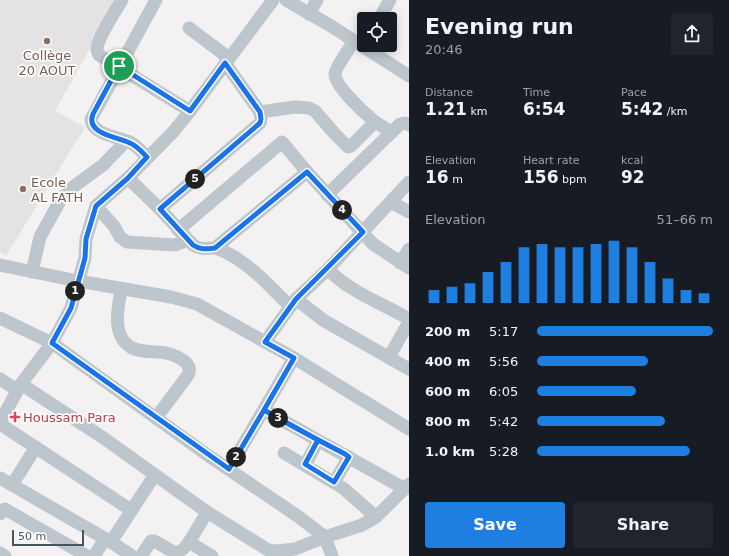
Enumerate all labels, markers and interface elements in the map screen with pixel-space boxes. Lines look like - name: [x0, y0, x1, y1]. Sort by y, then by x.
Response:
- map controls: [357, 12, 397, 52]
- button: locate: [357, 12, 397, 52]
- button: share: [671, 13, 713, 55]
- text: Evening run: [425, 14, 574, 39]
- marker: Collège 20 AOUT: [42, 36, 52, 46]
- text: 20:46: [425, 42, 462, 57]
- place label: Collège 20 AOUT: [18, 48, 76, 78]
- pin: [102, 49, 136, 83]
- icon: arrive: [108, 55, 130, 77]
- text: Distance: [425, 86, 473, 99]
- text: Time: [523, 86, 550, 99]
- text: Pace: [621, 86, 647, 99]
- text: 1.21: [425, 99, 467, 119]
- text: 6:54: [523, 99, 565, 119]
- text: 5:42: [621, 99, 663, 119]
- text: km: [467, 105, 488, 118]
- text: /km: [663, 105, 688, 118]
- text: Elevation: [425, 154, 476, 167]
- text: Heart rate: [523, 154, 579, 167]
- text: kcal: [621, 154, 643, 167]
- text: 16: [425, 167, 449, 187]
- text: 156: [523, 167, 559, 187]
- text: 92: [621, 167, 645, 187]
- pin: 5: [185, 169, 205, 189]
- text: 5: [191, 172, 199, 185]
- text: m: [449, 173, 463, 186]
- text: bpm: [559, 173, 587, 186]
- place label: Ecole AL FATH: [31, 175, 83, 205]
- marker: Ecole AL FATH: [18, 184, 28, 194]
- pin: 4: [332, 200, 352, 220]
- text: 4: [338, 203, 346, 216]
- text: Elevation: [425, 212, 485, 227]
- text: 51–66 m: [657, 212, 713, 227]
- pin: 1: [65, 281, 85, 301]
- text: 1: [71, 284, 79, 297]
- text: 200 m: [425, 324, 470, 339]
- text: 5:17: [489, 324, 518, 339]
- text: 400 m: [425, 354, 470, 369]
- text: 5:56: [489, 354, 518, 369]
- text: 600 m: [425, 384, 470, 399]
- text: 6:05: [489, 384, 518, 399]
- pin: 3: [268, 408, 288, 428]
- place label: Houssam Para: [23, 410, 116, 425]
- text: 3: [274, 411, 282, 424]
- marker: Houssam Para: [10, 412, 20, 422]
- text: 800 m: [425, 414, 470, 429]
- text: 5:42: [489, 414, 518, 429]
- text: 1.0 km: [425, 444, 475, 459]
- text: 5:28: [489, 444, 518, 459]
- pin: 2: [226, 447, 246, 467]
- text: 2: [232, 450, 240, 463]
- button: Save: [425, 502, 565, 548]
- button: Share: [573, 502, 713, 548]
- scale bar: [12, 528, 84, 547]
- text: 50 m: [18, 530, 46, 543]

